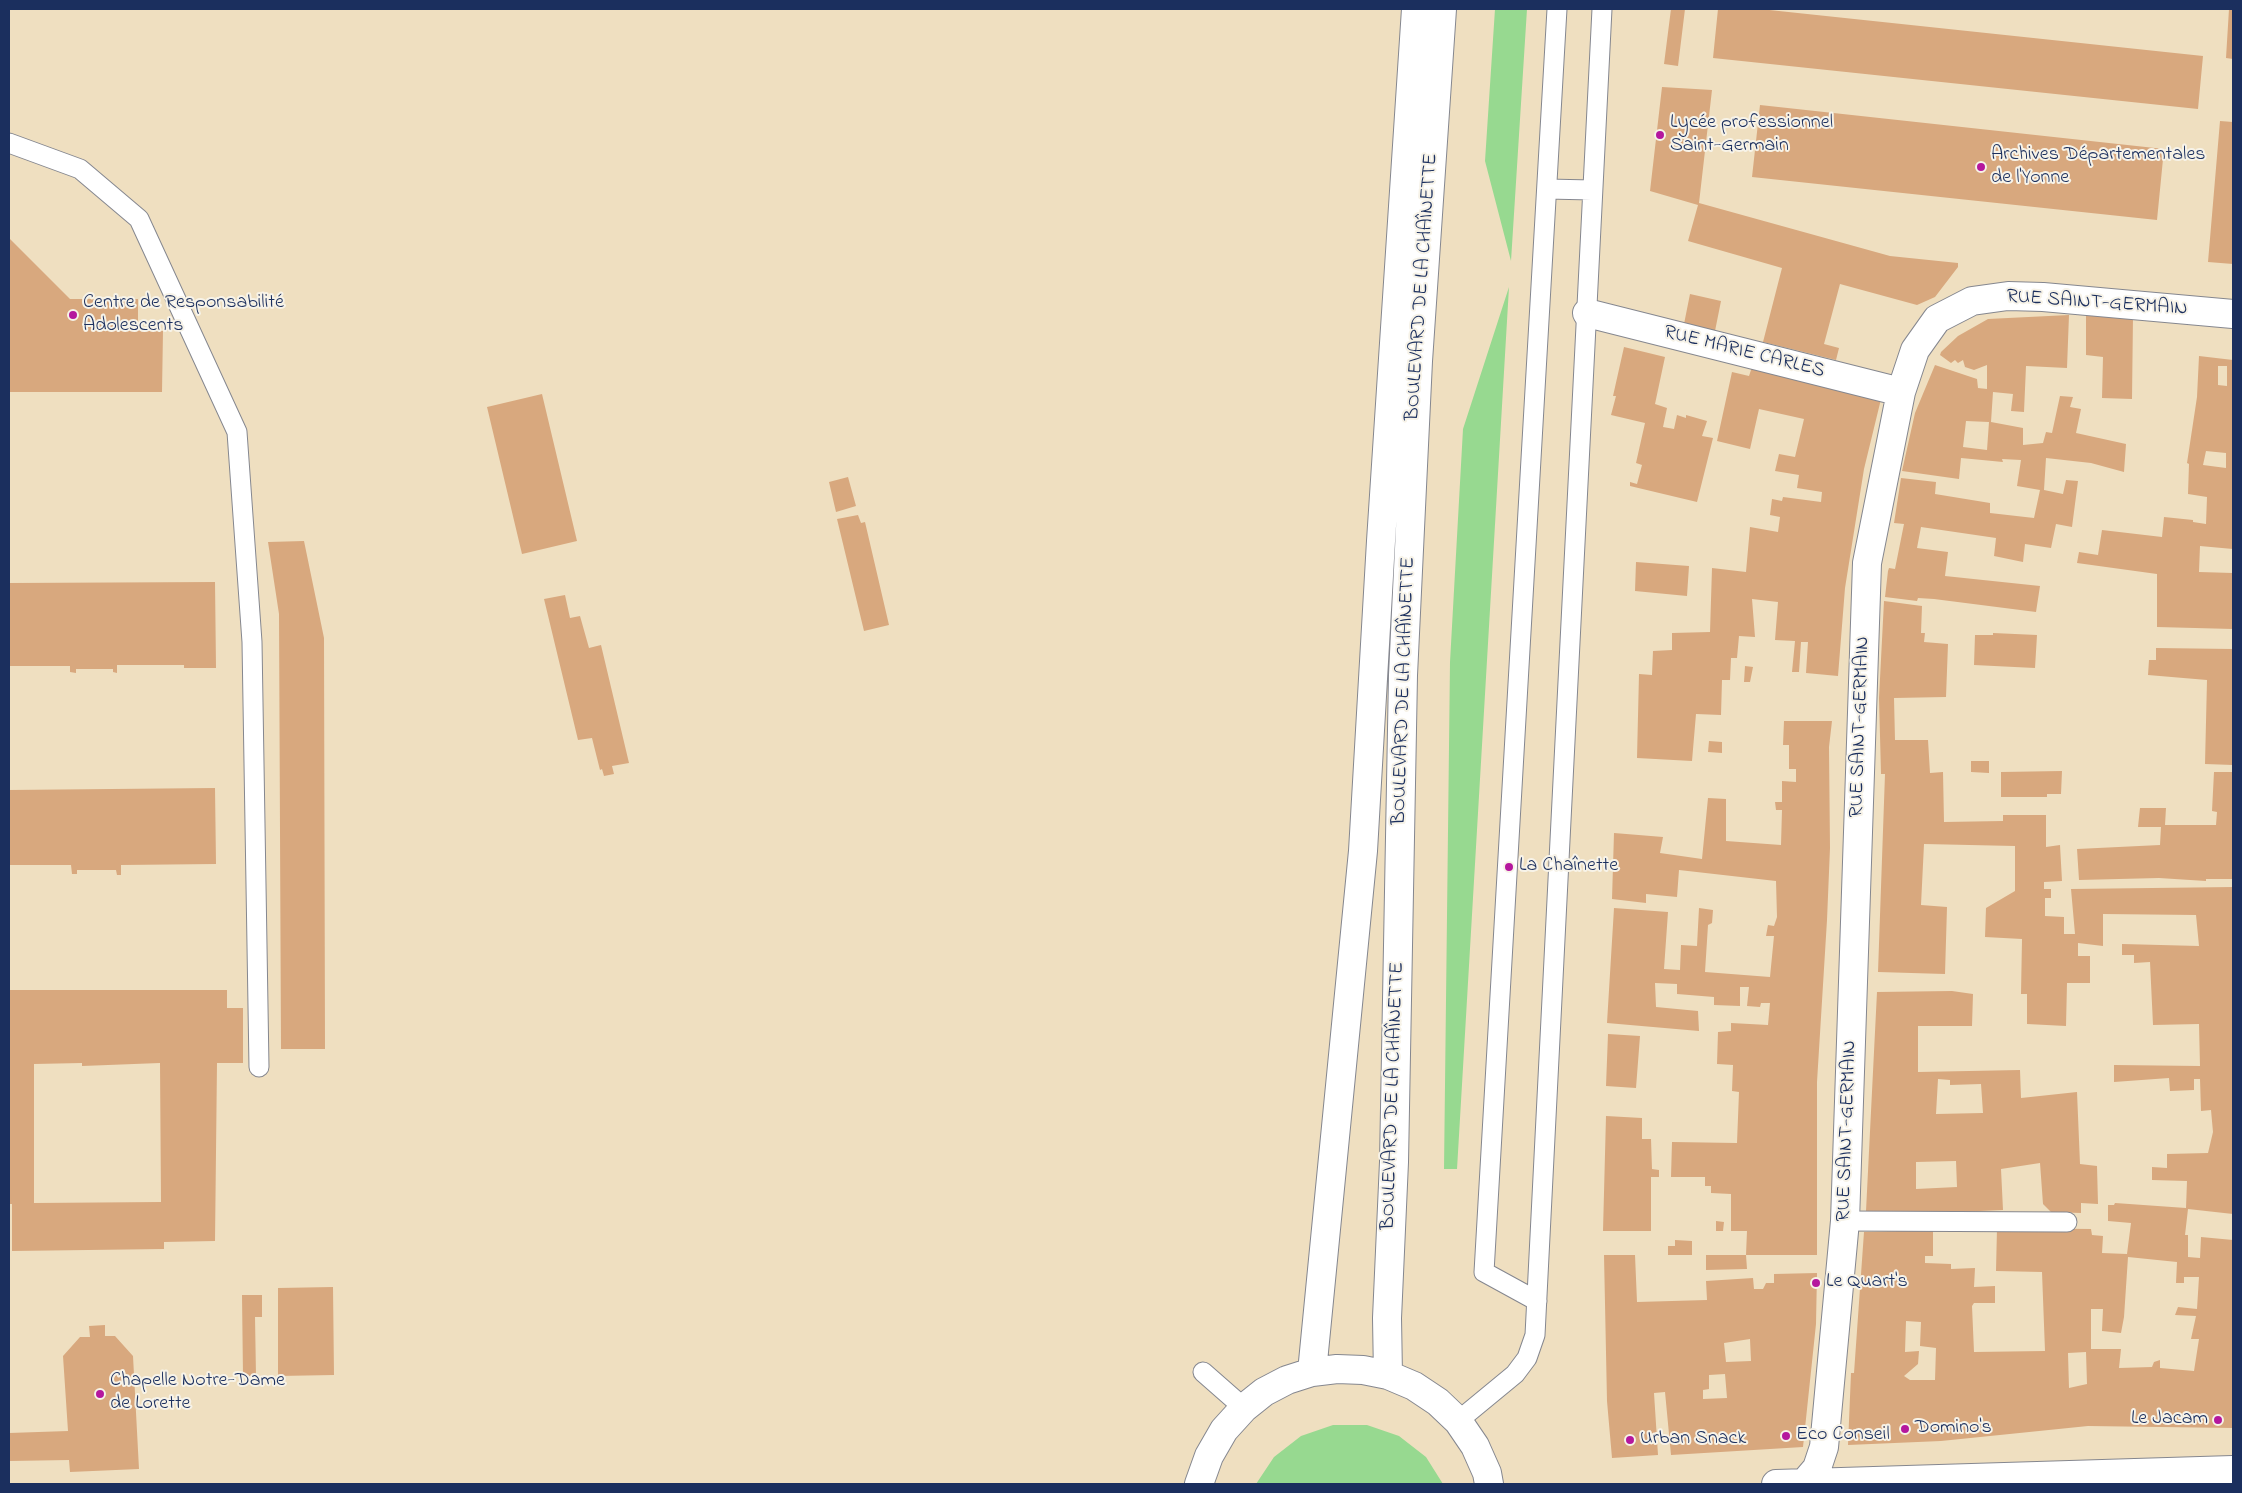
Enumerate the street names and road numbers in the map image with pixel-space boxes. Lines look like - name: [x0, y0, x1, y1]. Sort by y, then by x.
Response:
- street label: BOULEVARD DE LA CHAÎNETTE: [1402, 152, 1444, 422]
- street label: RUE SAINT-GERMAIN: [2006, 286, 2188, 322]
- street label: RUE MARIE CARLES: [1661, 321, 1827, 385]
- street label: BOULEVARD DE LA CHAÎNETTE: [1388, 557, 1422, 825]
- street label: RUE SAINT-GERMAIN: [1846, 636, 1876, 818]
- street label: BOULEVARD DE LA CHAÎNETTE: [1377, 962, 1411, 1230]
- street label: RUE SAINT-GERMAIN: [1833, 1040, 1863, 1222]

